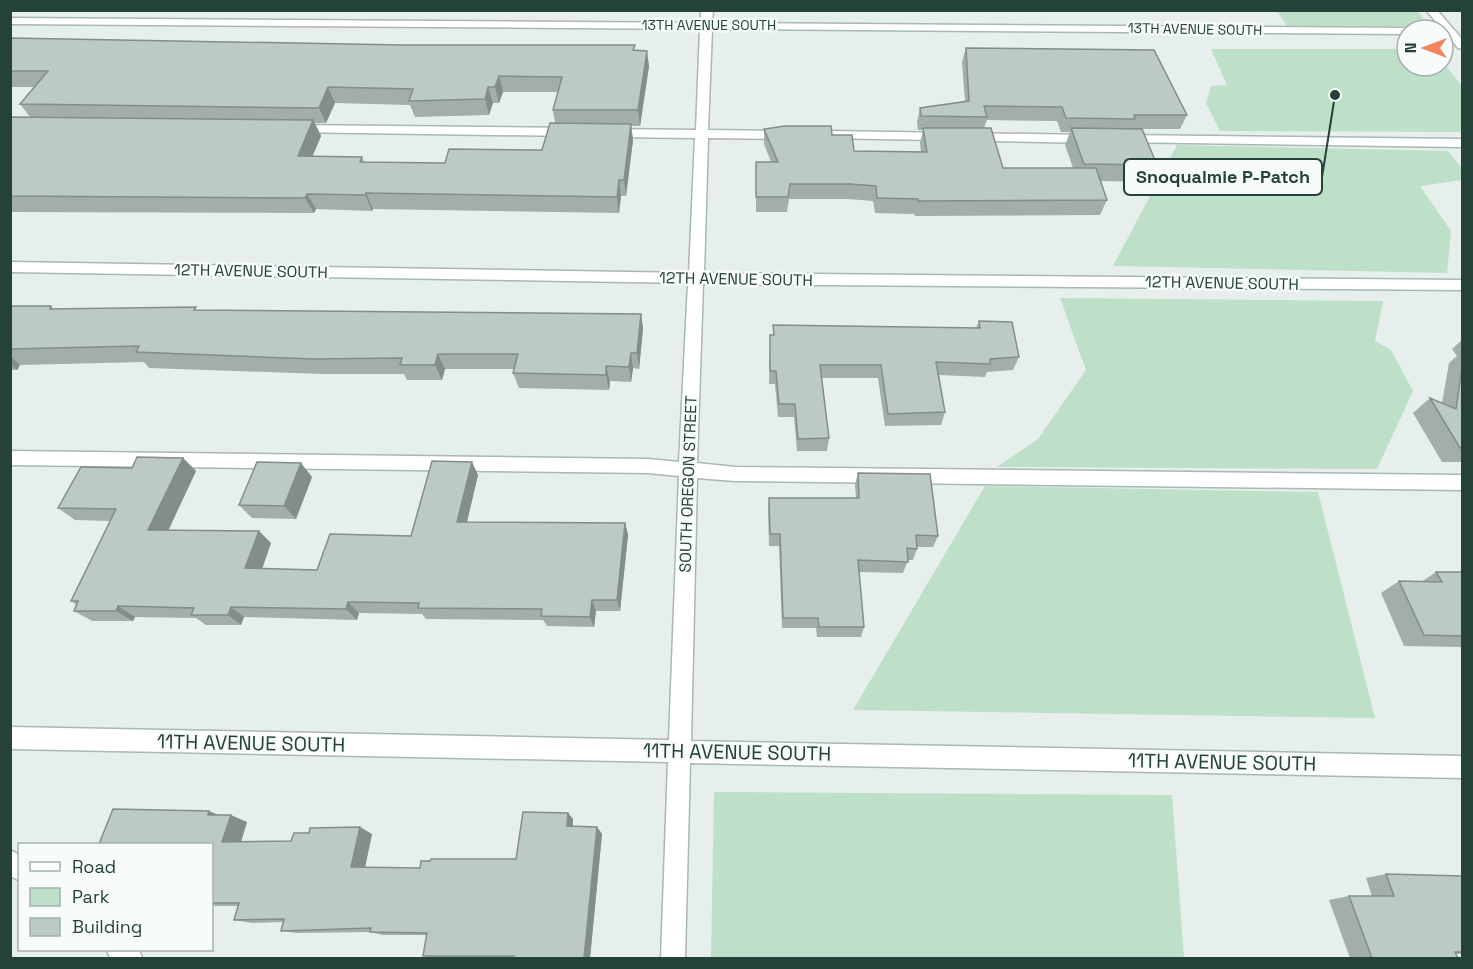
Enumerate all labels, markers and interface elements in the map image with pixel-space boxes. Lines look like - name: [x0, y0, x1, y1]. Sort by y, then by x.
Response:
- street label: 13TH AVENUE SOUTH: [642, 16, 776, 34]
- north arrow: [1395, 18, 1455, 78]
- street label: 13TH AVENUE SOUTH: [1128, 19, 1262, 39]
- text: N: [1400, 43, 1421, 53]
- callout: Snoqualmie P-Patch: [1124, 159, 1322, 195]
- text: Snoqualmie P-Patch: [1136, 165, 1310, 188]
- street label: 12TH AVENUE SOUTH: [174, 259, 328, 283]
- street label: 12TH AVENUE SOUTH: [659, 267, 813, 291]
- street label: 12TH AVENUE SOUTH: [1145, 271, 1299, 295]
- street label: SOUTH OREGON STREET: [674, 395, 702, 573]
- street label: 11TH AVENUE SOUTH: [157, 728, 345, 758]
- street label: 11TH AVENUE SOUTH: [643, 737, 831, 767]
- street label: 11TH AVENUE SOUTH: [1128, 747, 1316, 777]
- legend: [18, 843, 213, 951]
- text: Road: [72, 855, 116, 878]
- text: Park: [72, 885, 110, 908]
- text: Building: [72, 915, 142, 938]

